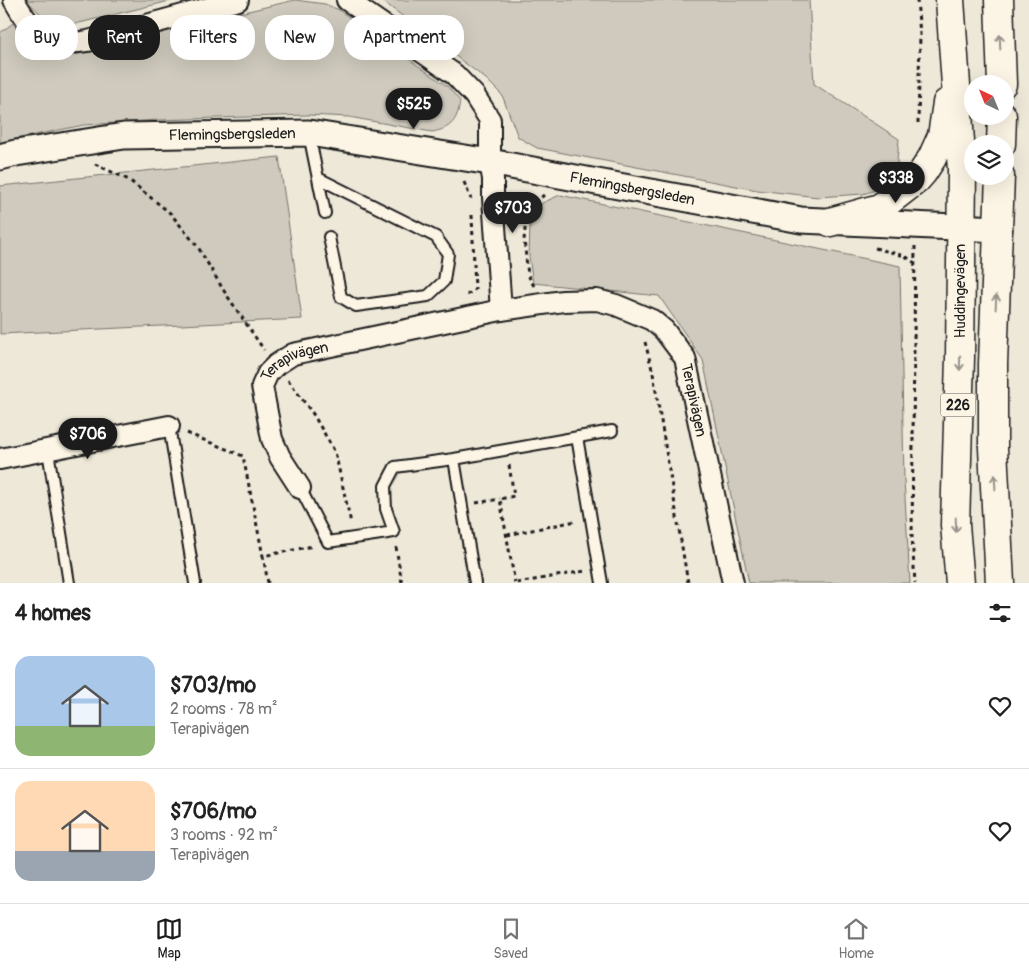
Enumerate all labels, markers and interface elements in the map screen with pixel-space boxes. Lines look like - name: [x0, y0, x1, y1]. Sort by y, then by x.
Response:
- chip: Buy: [15, 15, 78, 60]
- chip: Rent: [88, 15, 160, 60]
- chip: Filters: [170, 15, 255, 60]
- chip: New: [265, 15, 334, 60]
- chip: Apartment: [344, 15, 464, 60]
- one-way arrow: [996, 34, 1005, 50]
- north arrow: [964, 75, 1014, 125]
- map controls: [964, 75, 1014, 185]
- pin: $525: [384, 88, 444, 130]
- text: $525: [397, 94, 431, 114]
- street label: Flemingsbergsleden: [169, 124, 296, 145]
- button: layers: [964, 135, 1014, 185]
- pin: $338: [866, 162, 926, 204]
- street label: Flemingsbergsleden: [568, 168, 697, 210]
- text: $338: [879, 168, 913, 188]
- pin: $703: [483, 192, 543, 234]
- text: $703: [495, 198, 532, 218]
- street label: Huddingevägen: [951, 244, 970, 338]
- one-way arrow: [991, 294, 1000, 310]
- street label: Terapivägen: [256, 337, 330, 383]
- one-way arrow: [955, 355, 964, 371]
- street label: Terapivägen: [677, 362, 711, 439]
- road number: 226: [940, 394, 976, 416]
- pin: $706: [58, 418, 118, 460]
- text: $706: [69, 424, 107, 444]
- one-way arrow: [990, 474, 999, 490]
- one-way arrow: [951, 517, 960, 533]
- icon: filters: [986, 599, 1014, 627]
- text: 4 homes: [15, 600, 91, 627]
- text: $703/mo: [170, 672, 256, 699]
- icon: home: [55, 676, 115, 736]
- icon: heart: [986, 692, 1014, 720]
- text: 2 rooms · 78 m²: [170, 699, 277, 719]
- text: Terapivägen: [170, 719, 249, 739]
- text: $706/mo: [170, 798, 257, 825]
- icon: home: [55, 801, 115, 861]
- icon: heart: [986, 817, 1014, 845]
- text: 3 rooms · 92 m²: [170, 825, 278, 845]
- text: Terapivägen: [170, 845, 249, 865]
- tab: Map: [155, 915, 183, 962]
- tab: Saved: [493, 915, 528, 962]
- tab: Home: [839, 915, 874, 962]

